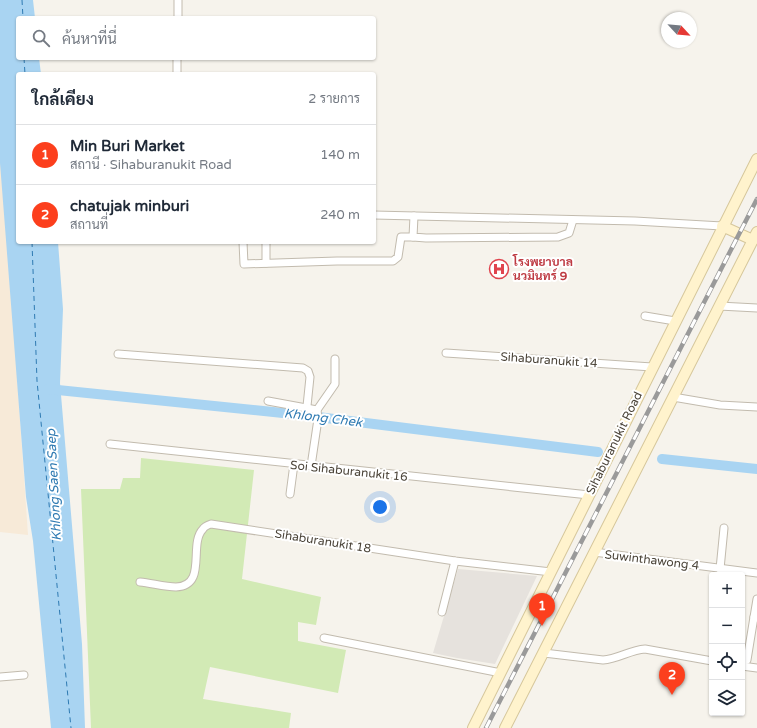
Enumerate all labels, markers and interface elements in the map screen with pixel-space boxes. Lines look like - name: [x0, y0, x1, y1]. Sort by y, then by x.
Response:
- north arrow: [661, 12, 697, 48]
- search box: [16, 16, 376, 60]
- icon: search: [30, 27, 52, 49]
- text: ค้นหาที่นี่: [62, 30, 117, 48]
- text: ใกล้เคียง: [32, 89, 94, 110]
- text: 2 รายการ: [308, 91, 360, 107]
- text: Min Buri Market: [70, 137, 185, 155]
- text: 1: [41, 147, 49, 163]
- text: 140 m: [320, 147, 360, 163]
- text: สถานี · Sihaburanukit Road: [70, 157, 232, 173]
- text: chatujak minburi: [70, 197, 189, 215]
- text: 2: [41, 207, 49, 223]
- text: 240 m: [320, 207, 360, 223]
- text: สถานที่: [70, 217, 108, 233]
- place label: โรงพยาบาล นวมินทร์ 9: [512, 254, 573, 283]
- hospital icon: โรงพยาบาล นวมินทร์ 9: [488, 258, 510, 280]
- street label: Sihaburanukit 14: [500, 350, 599, 370]
- street label: Sihaburanukit Road: [583, 389, 645, 497]
- water label: Khlong Chek: [283, 405, 364, 431]
- water label: Khlong Saen Saep: [43, 428, 65, 541]
- street label: Soi Sihaburanukit 16: [289, 458, 409, 484]
- your location: [370, 497, 390, 517]
- street label: Sihaburanukit 18: [274, 526, 372, 556]
- street label: Suwinthawong 4: [604, 547, 700, 573]
- map controls: [709, 572, 745, 716]
- button: +: [709, 572, 745, 608]
- pin: 1: [529, 593, 555, 626]
- button: −: [709, 608, 745, 644]
- button: locate: [709, 644, 745, 680]
- pin: 2: [659, 662, 685, 695]
- button: layers: [709, 680, 745, 716]

